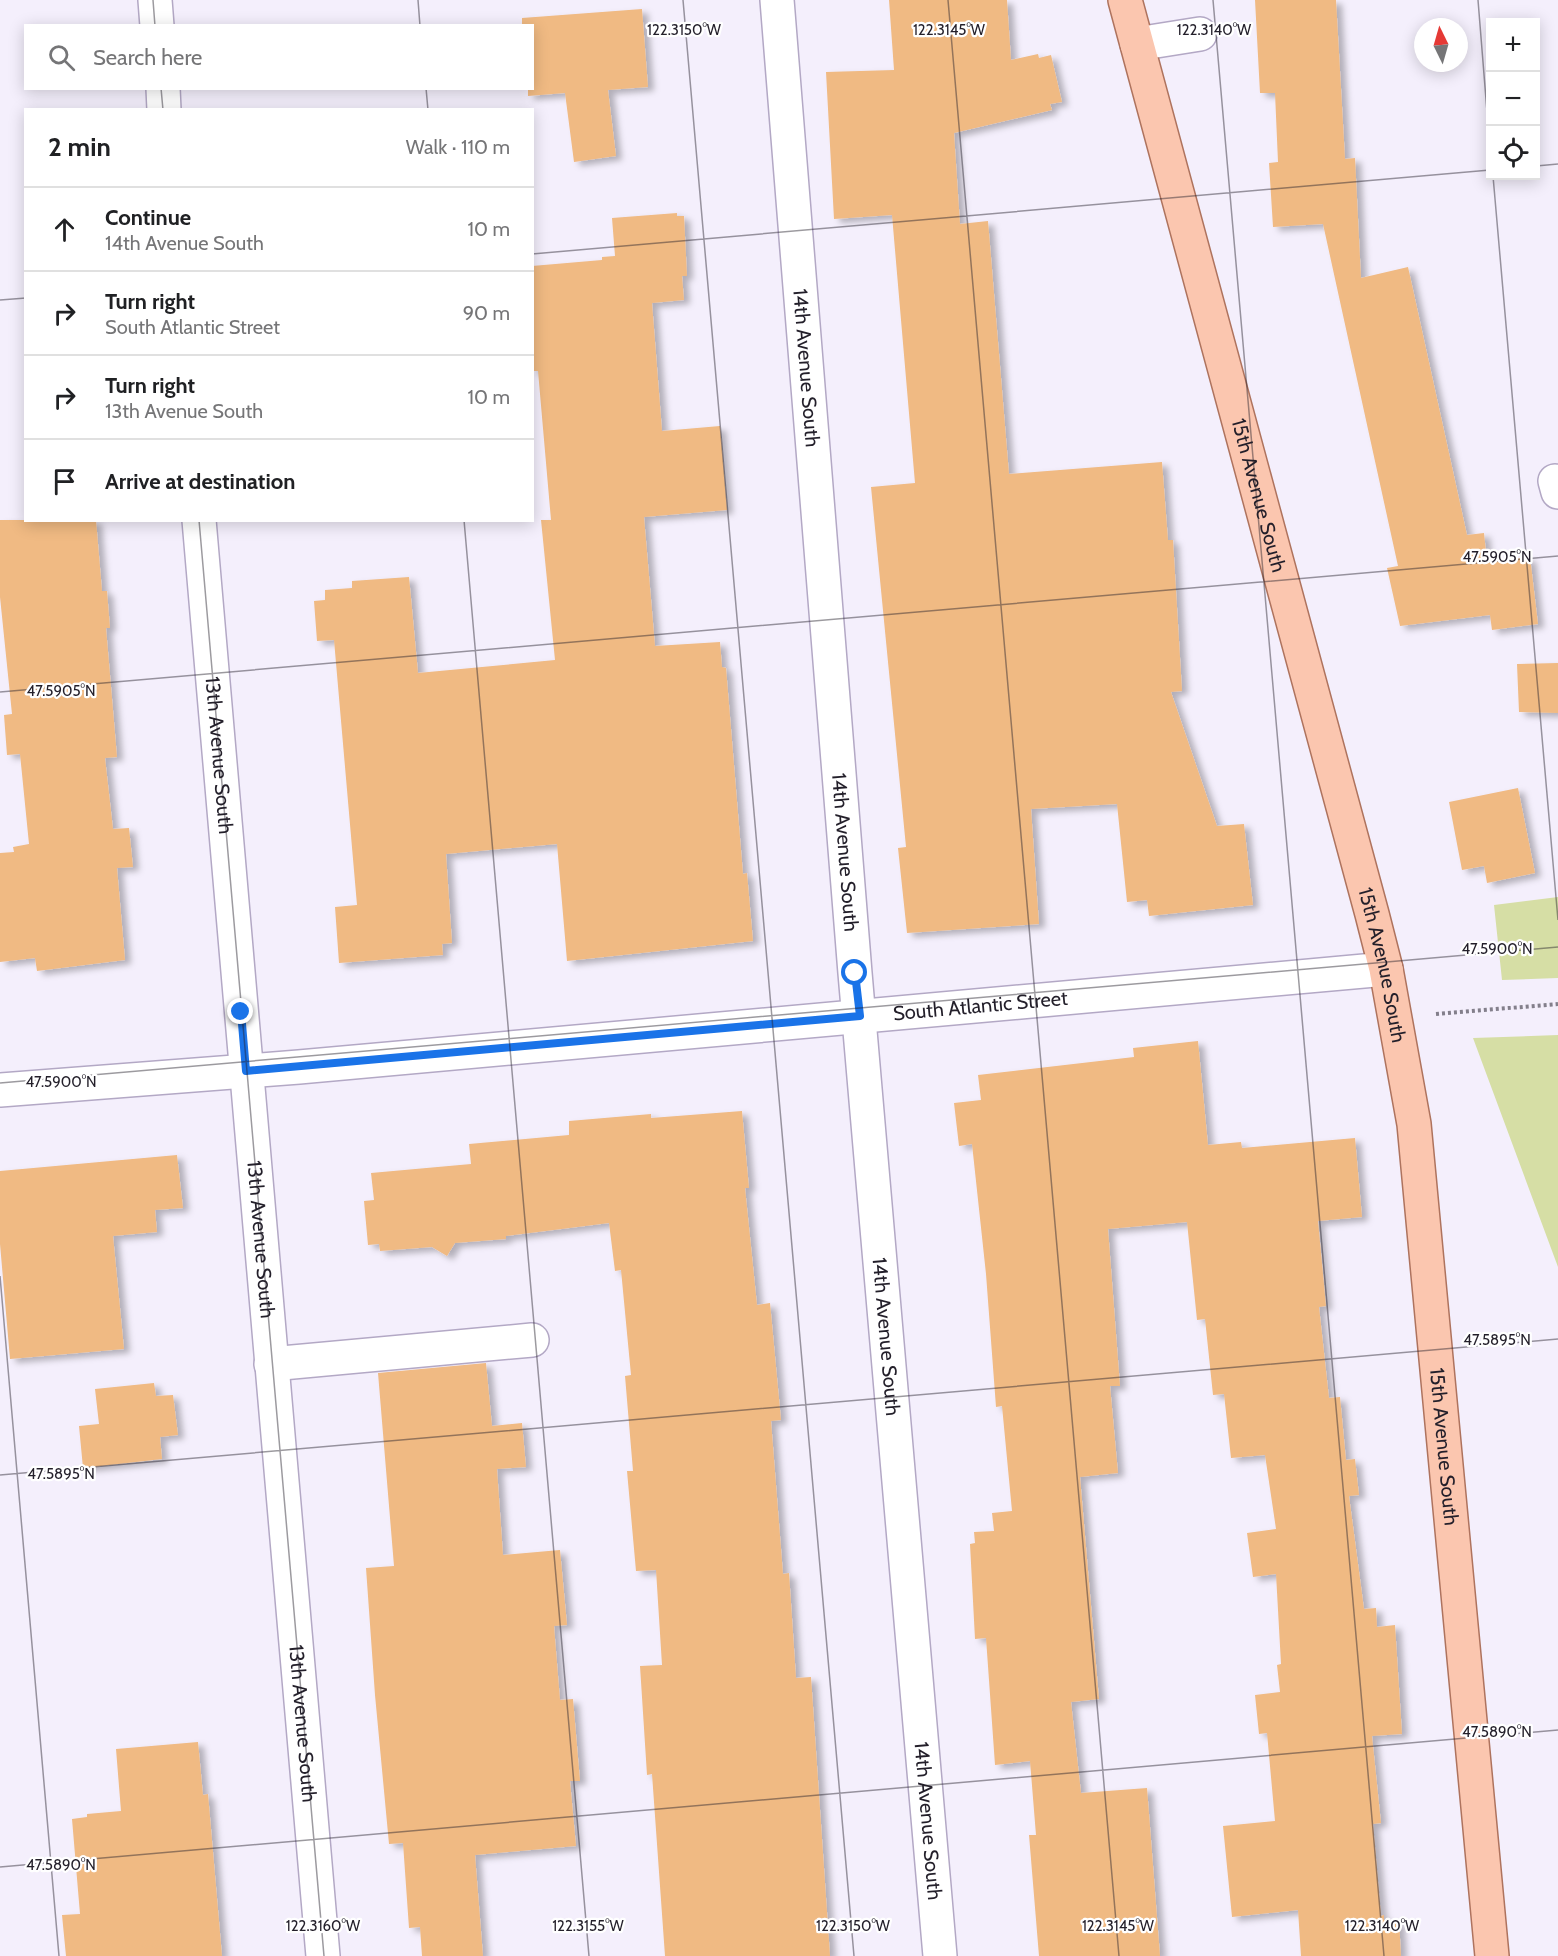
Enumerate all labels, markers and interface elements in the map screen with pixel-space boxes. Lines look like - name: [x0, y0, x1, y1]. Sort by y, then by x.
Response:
- north arrow: [1414, 18, 1468, 72]
- map controls: [1486, 18, 1540, 180]
- button: +: [1486, 18, 1540, 72]
- text: 122.3150°W: [647, 21, 722, 39]
- text: 122.3145°W: [913, 21, 986, 39]
- text: 122.3140°W: [1177, 21, 1252, 39]
- search box: [24, 24, 534, 90]
- icon: search: [45, 41, 78, 74]
- text: Search here: [93, 44, 202, 71]
- button: −: [1486, 72, 1540, 126]
- button: locate: [1486, 126, 1540, 180]
- text: 2 min: [48, 131, 111, 163]
- text: Walk · 110 m: [406, 135, 510, 159]
- text: Continue: [105, 204, 191, 231]
- icon: ahead: [48, 213, 81, 246]
- text: 10 m: [467, 217, 510, 241]
- text: 14th Avenue South: [105, 231, 264, 255]
- text: Turn right: [105, 288, 195, 315]
- street label: 14th Avenue South: [788, 288, 825, 448]
- icon: right: [48, 297, 81, 330]
- text: 90 m: [463, 301, 510, 325]
- text: South Atlantic Street: [105, 315, 280, 339]
- text: Turn right: [105, 372, 195, 399]
- icon: right: [48, 381, 81, 414]
- text: 10 m: [467, 385, 510, 409]
- text: 13th Avenue South: [105, 399, 263, 423]
- street label: 15th Avenue South: [1227, 416, 1291, 575]
- icon: arrive: [48, 465, 81, 498]
- text: Arrive at destination: [105, 468, 295, 495]
- text: 47.5905°N: [1463, 548, 1531, 566]
- street label: 13th Avenue South: [201, 675, 238, 835]
- text: 47.5905°N: [27, 682, 95, 700]
- street label: 14th Avenue South: [827, 772, 864, 932]
- street label: 15th Avenue South: [1353, 885, 1411, 1044]
- text: 47.5900°N: [1461, 940, 1533, 958]
- route start: [841, 959, 867, 985]
- street label: South Atlantic Street: [892, 986, 1069, 1025]
- route end: [227, 998, 253, 1024]
- text: 47.5900°N: [25, 1073, 97, 1091]
- street label: 13th Avenue South: [242, 1159, 280, 1319]
- street label: 14th Avenue South: [868, 1256, 905, 1417]
- text: 47.5895°N: [1463, 1331, 1531, 1349]
- street label: 15th Avenue South: [1425, 1367, 1464, 1526]
- text: 47.5895°N: [27, 1465, 95, 1483]
- street label: 13th Avenue South: [284, 1644, 322, 1803]
- text: 47.5890°N: [1462, 1723, 1532, 1741]
- street label: 14th Avenue South: [910, 1741, 947, 1901]
- text: 47.5890°N: [26, 1856, 96, 1874]
- text: 122.3160°W: [286, 1917, 361, 1935]
- text: 122.3155°W: [552, 1917, 625, 1935]
- text: 122.3150°W: [816, 1917, 891, 1935]
- text: 122.3145°W: [1082, 1917, 1155, 1935]
- text: 122.3140°W: [1345, 1917, 1420, 1935]

